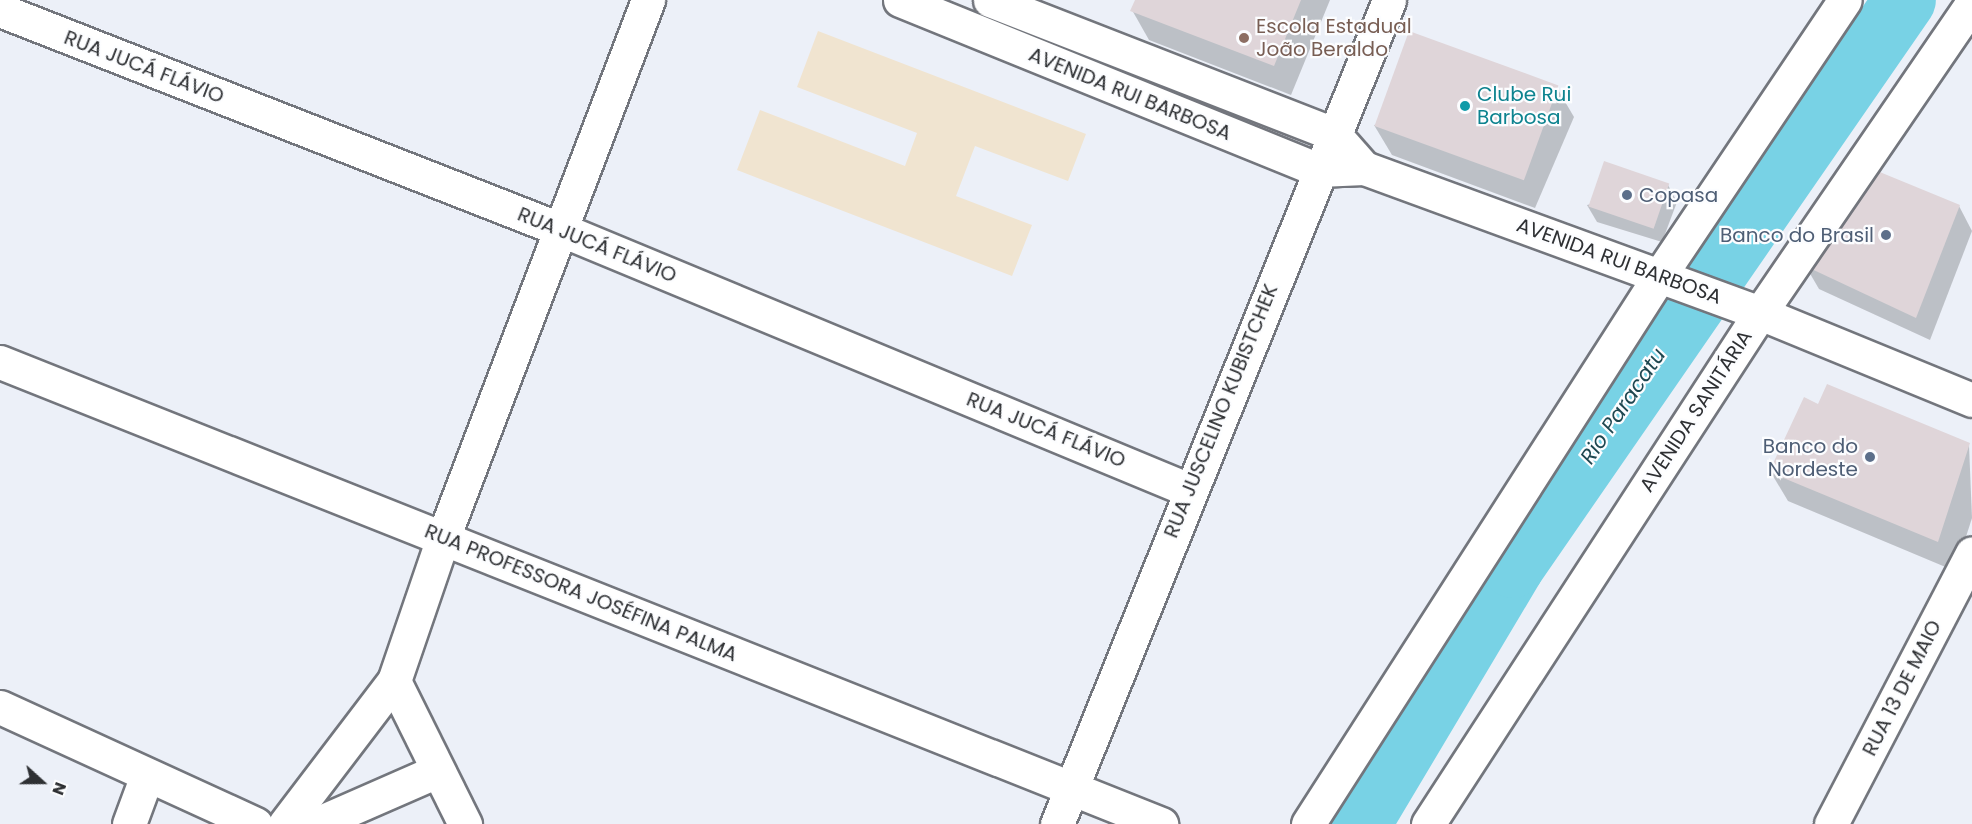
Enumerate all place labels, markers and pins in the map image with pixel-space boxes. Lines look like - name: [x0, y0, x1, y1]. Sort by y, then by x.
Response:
- place label: Escola Estadual João Beraldo: [1256, 14, 1412, 61]
- marker: Escola Estadual João Beraldo: [1237, 31, 1251, 45]
- place label: Clube Rui Barbosa: [1477, 83, 1571, 130]
- marker: Clube Rui Barbosa: [1458, 99, 1472, 113]
- place label: Copasa: [1639, 183, 1718, 207]
- marker: Copasa: [1620, 188, 1634, 202]
- place label: Banco do Brasil: [1720, 223, 1874, 247]
- marker: Banco do Brasil: [1879, 228, 1893, 242]
- place label: Banco do Nordeste: [1763, 434, 1858, 481]
- marker: Banco do Nordeste: [1863, 450, 1877, 464]

